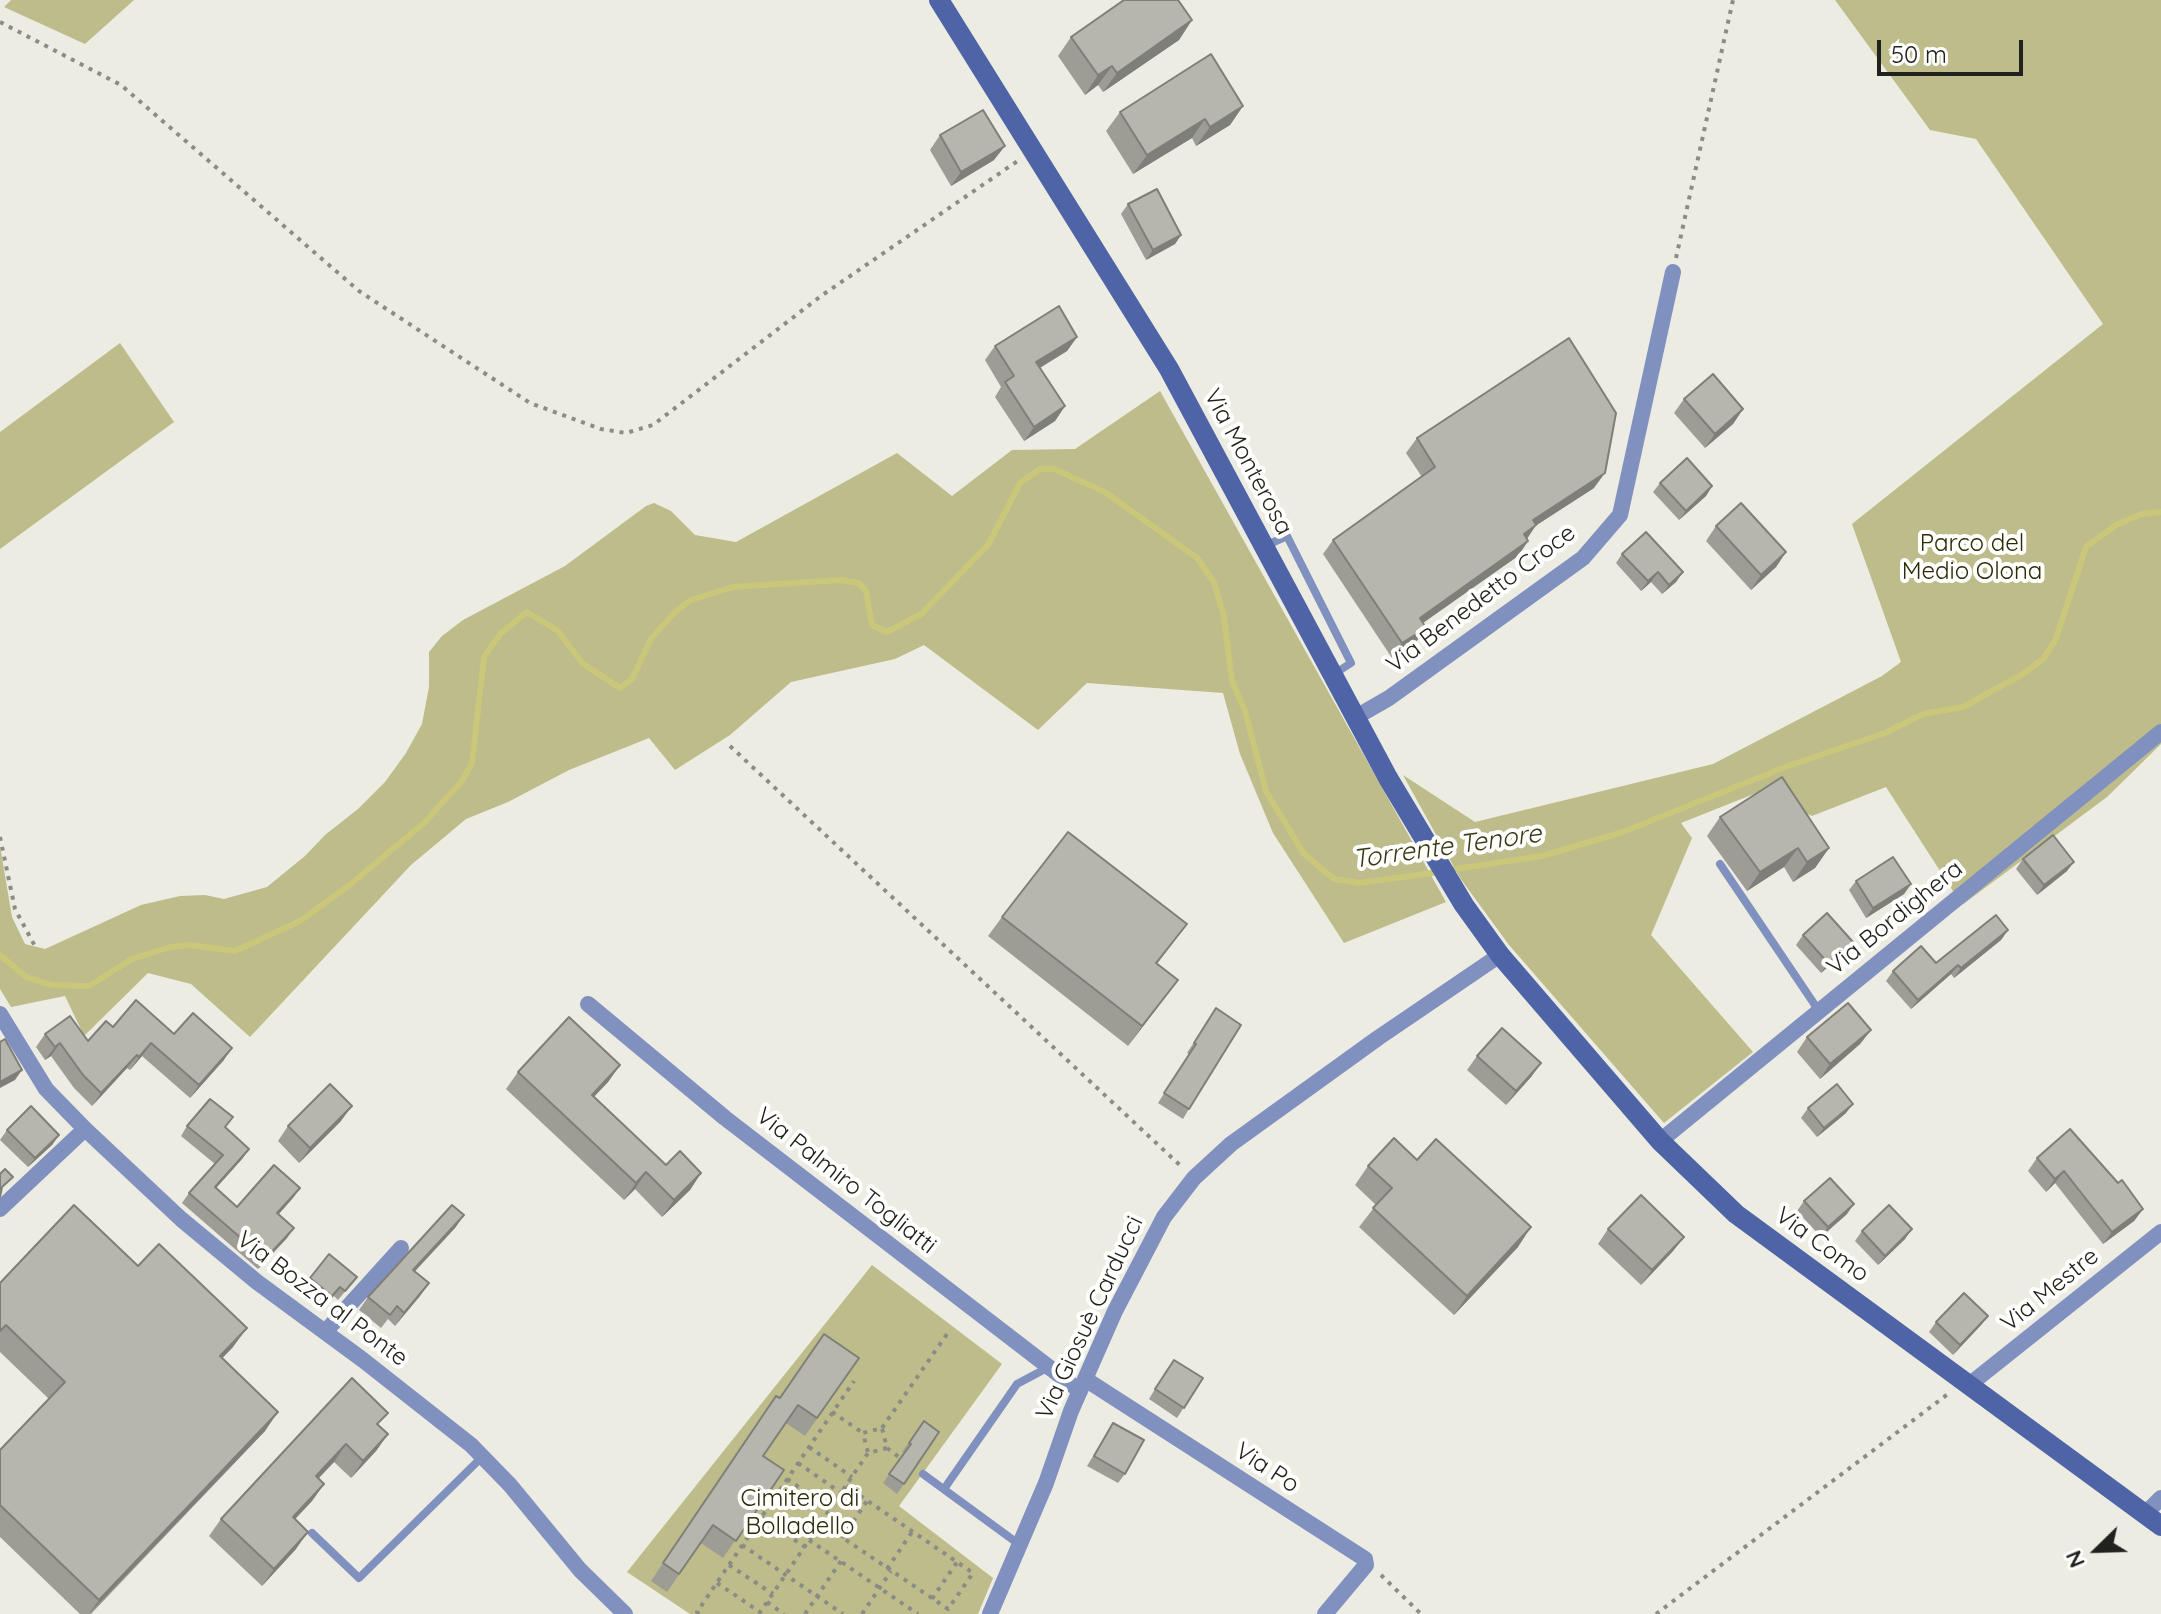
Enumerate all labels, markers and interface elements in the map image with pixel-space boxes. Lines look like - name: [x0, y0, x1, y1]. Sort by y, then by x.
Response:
- scale bar: [1881, 24, 2027, 74]
- text: 50 m: [1891, 39, 1947, 69]
- street label: Via Monterosa: [1197, 384, 1299, 540]
- street label: Via Benedetto Croce: [1381, 519, 1581, 679]
- park label: Parco del Medio Olona: [1902, 530, 2042, 586]
- water label: Torrente Tenore: [1351, 818, 1543, 876]
- street label: Via Bordighera: [1821, 854, 1969, 982]
- street label: Via Palmiro Togliatti: [750, 1102, 942, 1260]
- street label: Via Como: [1770, 1201, 1874, 1289]
- street label: Via Giosuè Carducci: [1030, 1212, 1150, 1424]
- street label: Via Bozza al Ponte: [231, 1225, 413, 1373]
- street label: Via Mestre: [1995, 1242, 2105, 1338]
- street label: Via Po: [1229, 1437, 1305, 1499]
- park label: Cimitero di Bolladello: [741, 1485, 859, 1541]
- north arrow: [2057, 1510, 2137, 1590]
- text: N: [2059, 1546, 2091, 1572]

